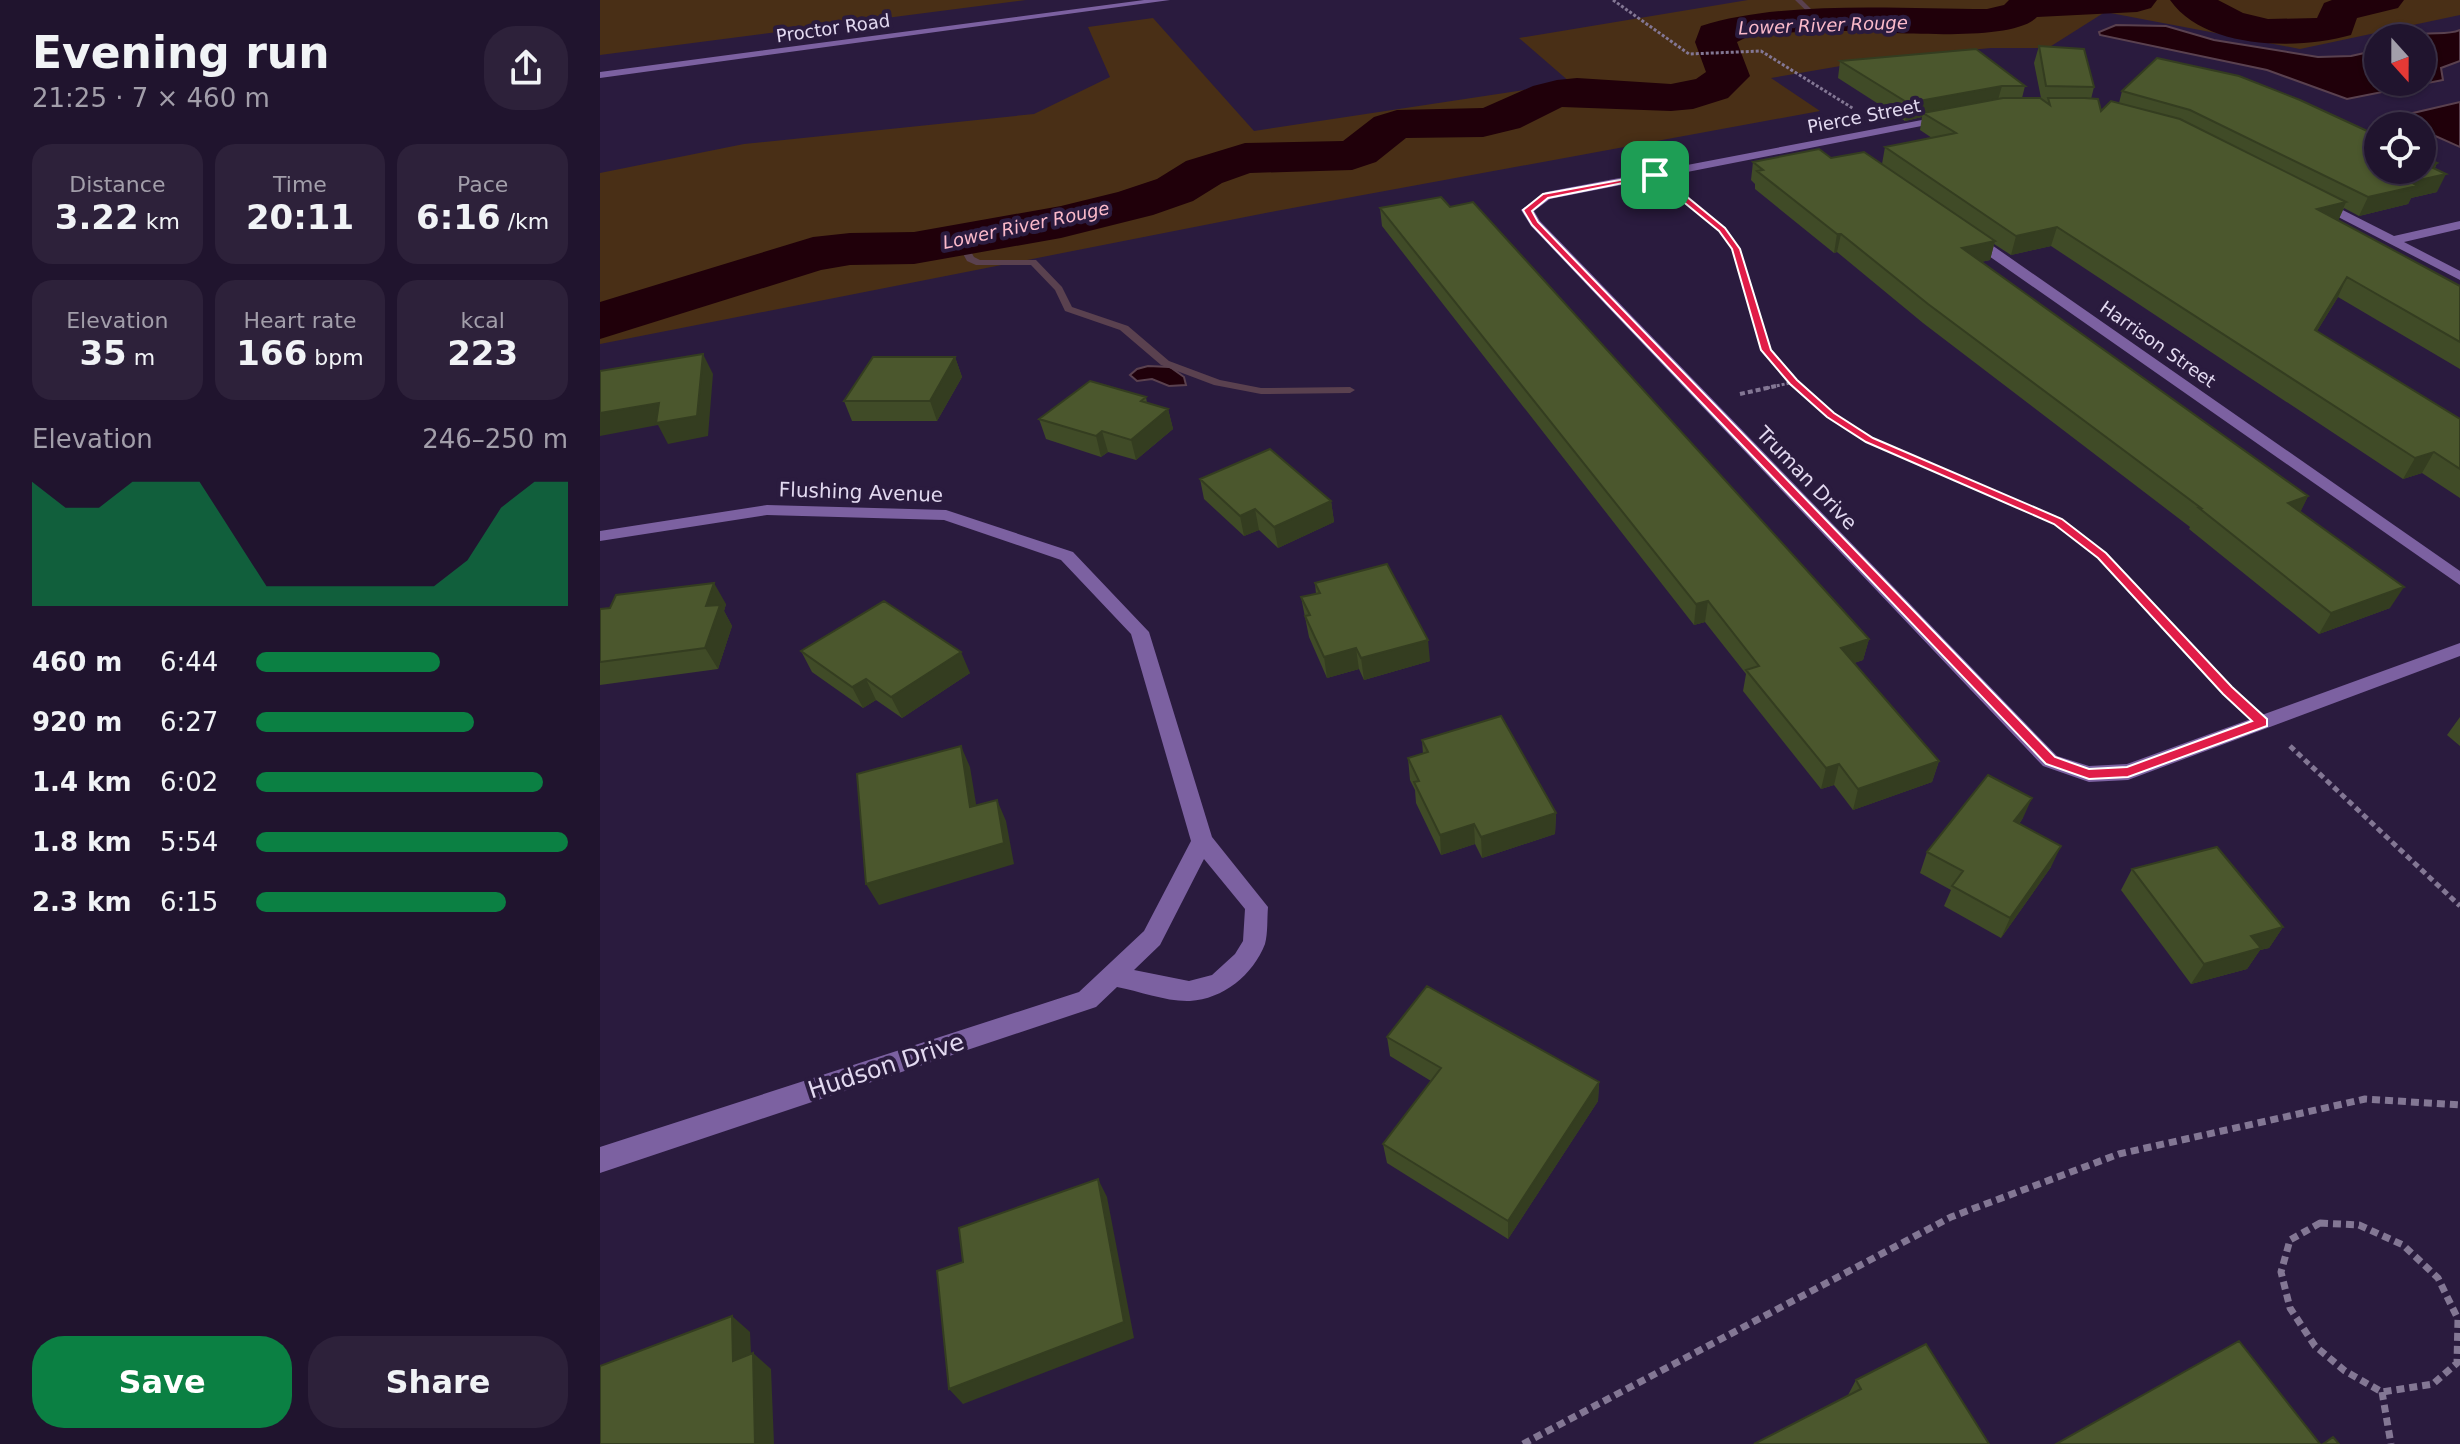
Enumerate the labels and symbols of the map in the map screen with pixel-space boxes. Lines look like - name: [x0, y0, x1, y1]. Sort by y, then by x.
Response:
- street label: Proctor Road: [775, 10, 891, 46]
- water label: Lower River Rouge: [1738, 12, 1908, 38]
- north arrow: [2364, 24, 2436, 96]
- street label: Pierce Street: [1806, 95, 1922, 137]
- pin: [1621, 141, 1689, 209]
- water label: Lower River Rouge: [941, 197, 1111, 253]
- street label: Harrison Street: [2096, 296, 2220, 392]
- street label: Truman Drive: [1751, 421, 1862, 535]
- street label: Flushing Avenue: [778, 477, 944, 507]
- street label: Hudson Drive: [804, 1028, 968, 1104]

